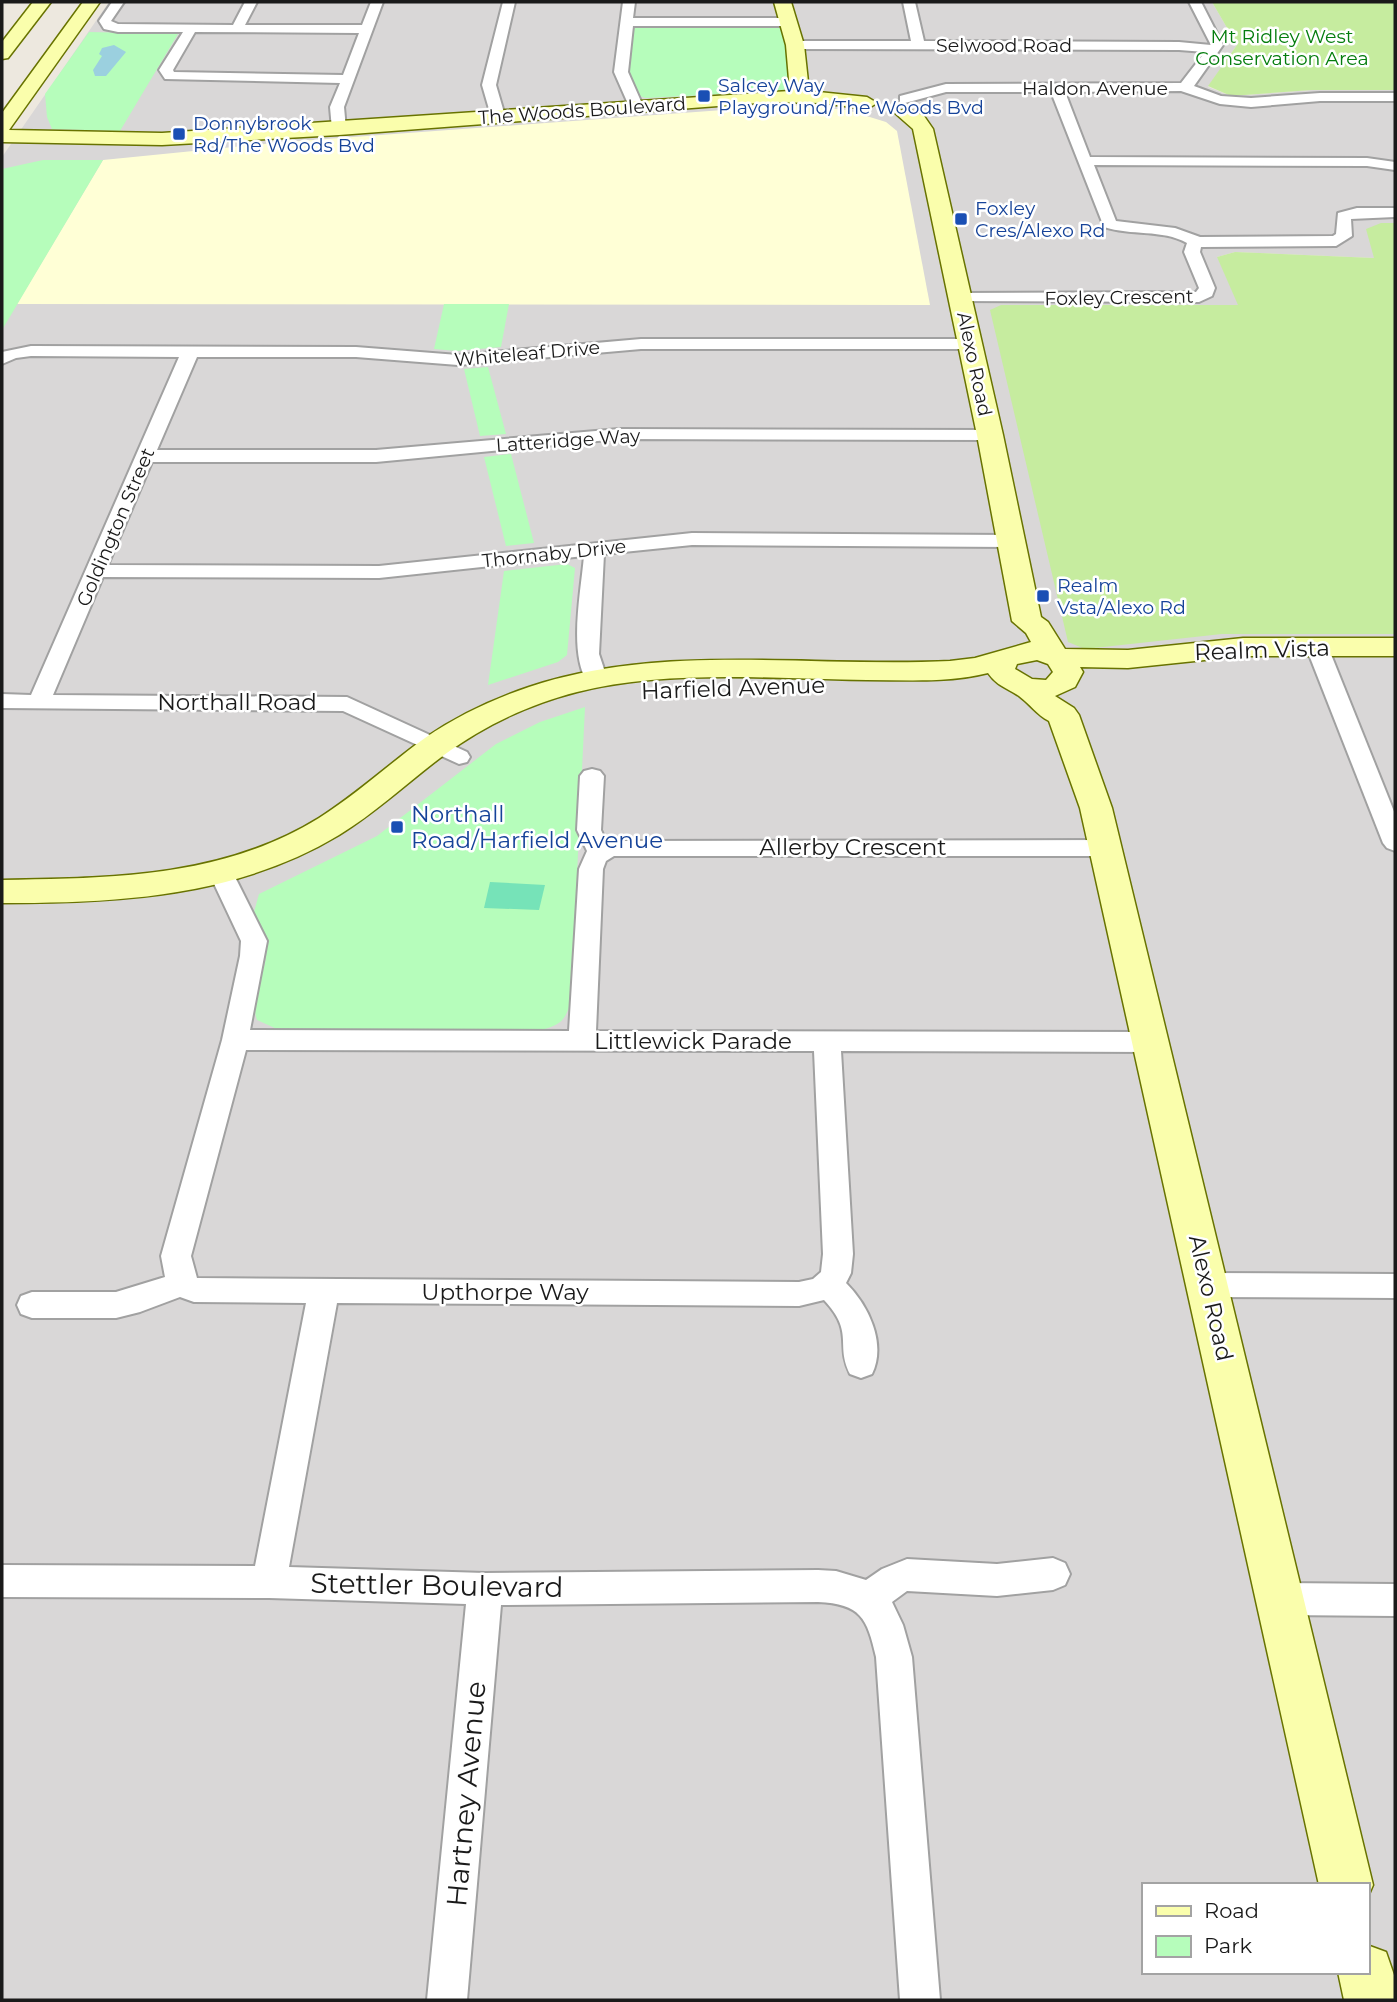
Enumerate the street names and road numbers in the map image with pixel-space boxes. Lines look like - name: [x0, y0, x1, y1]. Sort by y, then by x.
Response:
- street label: Selwood Road: [936, 34, 1072, 57]
- street label: Haldon Avenue: [1022, 77, 1168, 100]
- street label: The Woods Boulevard: [477, 92, 687, 129]
- street label: Foxley Crescent: [1044, 285, 1194, 310]
- street label: Alexo Road: [952, 310, 997, 418]
- street label: Whiteleaf Drive: [453, 336, 601, 371]
- street label: Latteridge Way: [495, 424, 642, 457]
- street label: Goldington Street: [72, 444, 159, 610]
- street label: Thornaby Drive: [481, 534, 627, 573]
- street label: Realm Vista: [1194, 634, 1330, 666]
- street label: Harfield Avenue: [640, 671, 826, 705]
- street label: Northall Road: [157, 688, 317, 716]
- street label: Allerby Crescent: [759, 833, 947, 861]
- street label: Littlewick Parade: [594, 1027, 792, 1055]
- street label: Alexo Road: [1183, 1232, 1239, 1364]
- street label: Upthorpe Way: [421, 1278, 589, 1306]
- street label: Stettler Boulevard: [310, 1566, 564, 1604]
- street label: Hartney Avenue: [439, 1680, 493, 1908]

